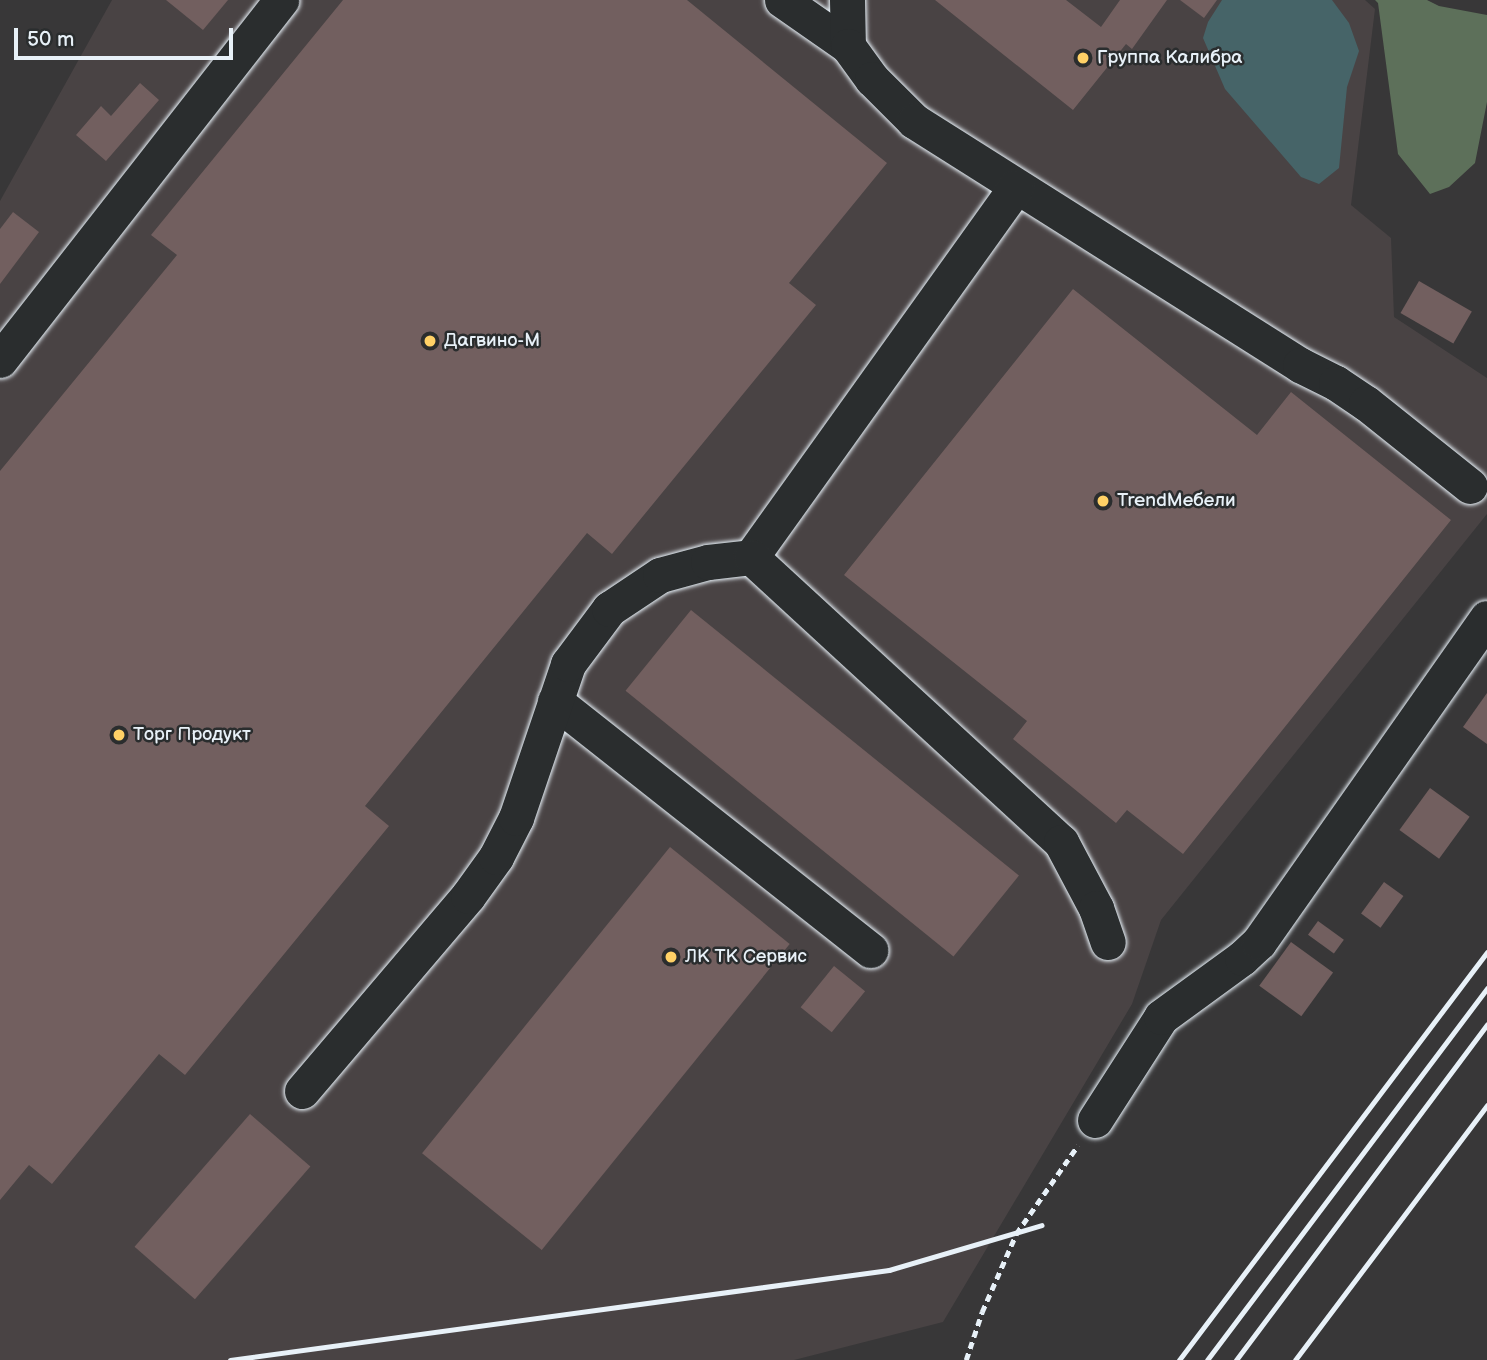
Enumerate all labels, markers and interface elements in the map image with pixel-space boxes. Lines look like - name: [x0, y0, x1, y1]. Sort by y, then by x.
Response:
- scale bar: [18, 14, 236, 58]
- text: 50 m: [27, 27, 74, 52]
- place label: Группа Калибра: [1097, 47, 1243, 69]
- marker: Группа Калибра: [1075, 50, 1091, 66]
- place label: Дагвино-М: [444, 330, 540, 352]
- marker: Дагвино-М: [422, 333, 438, 349]
- place label: TrendМебели: [1117, 490, 1236, 512]
- marker: TrendМебели: [1095, 493, 1111, 509]
- place label: Торг Продукт: [133, 724, 251, 746]
- marker: Торг Продукт: [111, 727, 127, 743]
- place label: ЛК ТК Сервис: [685, 946, 807, 968]
- marker: ЛК ТК Сервис: [663, 949, 679, 965]

